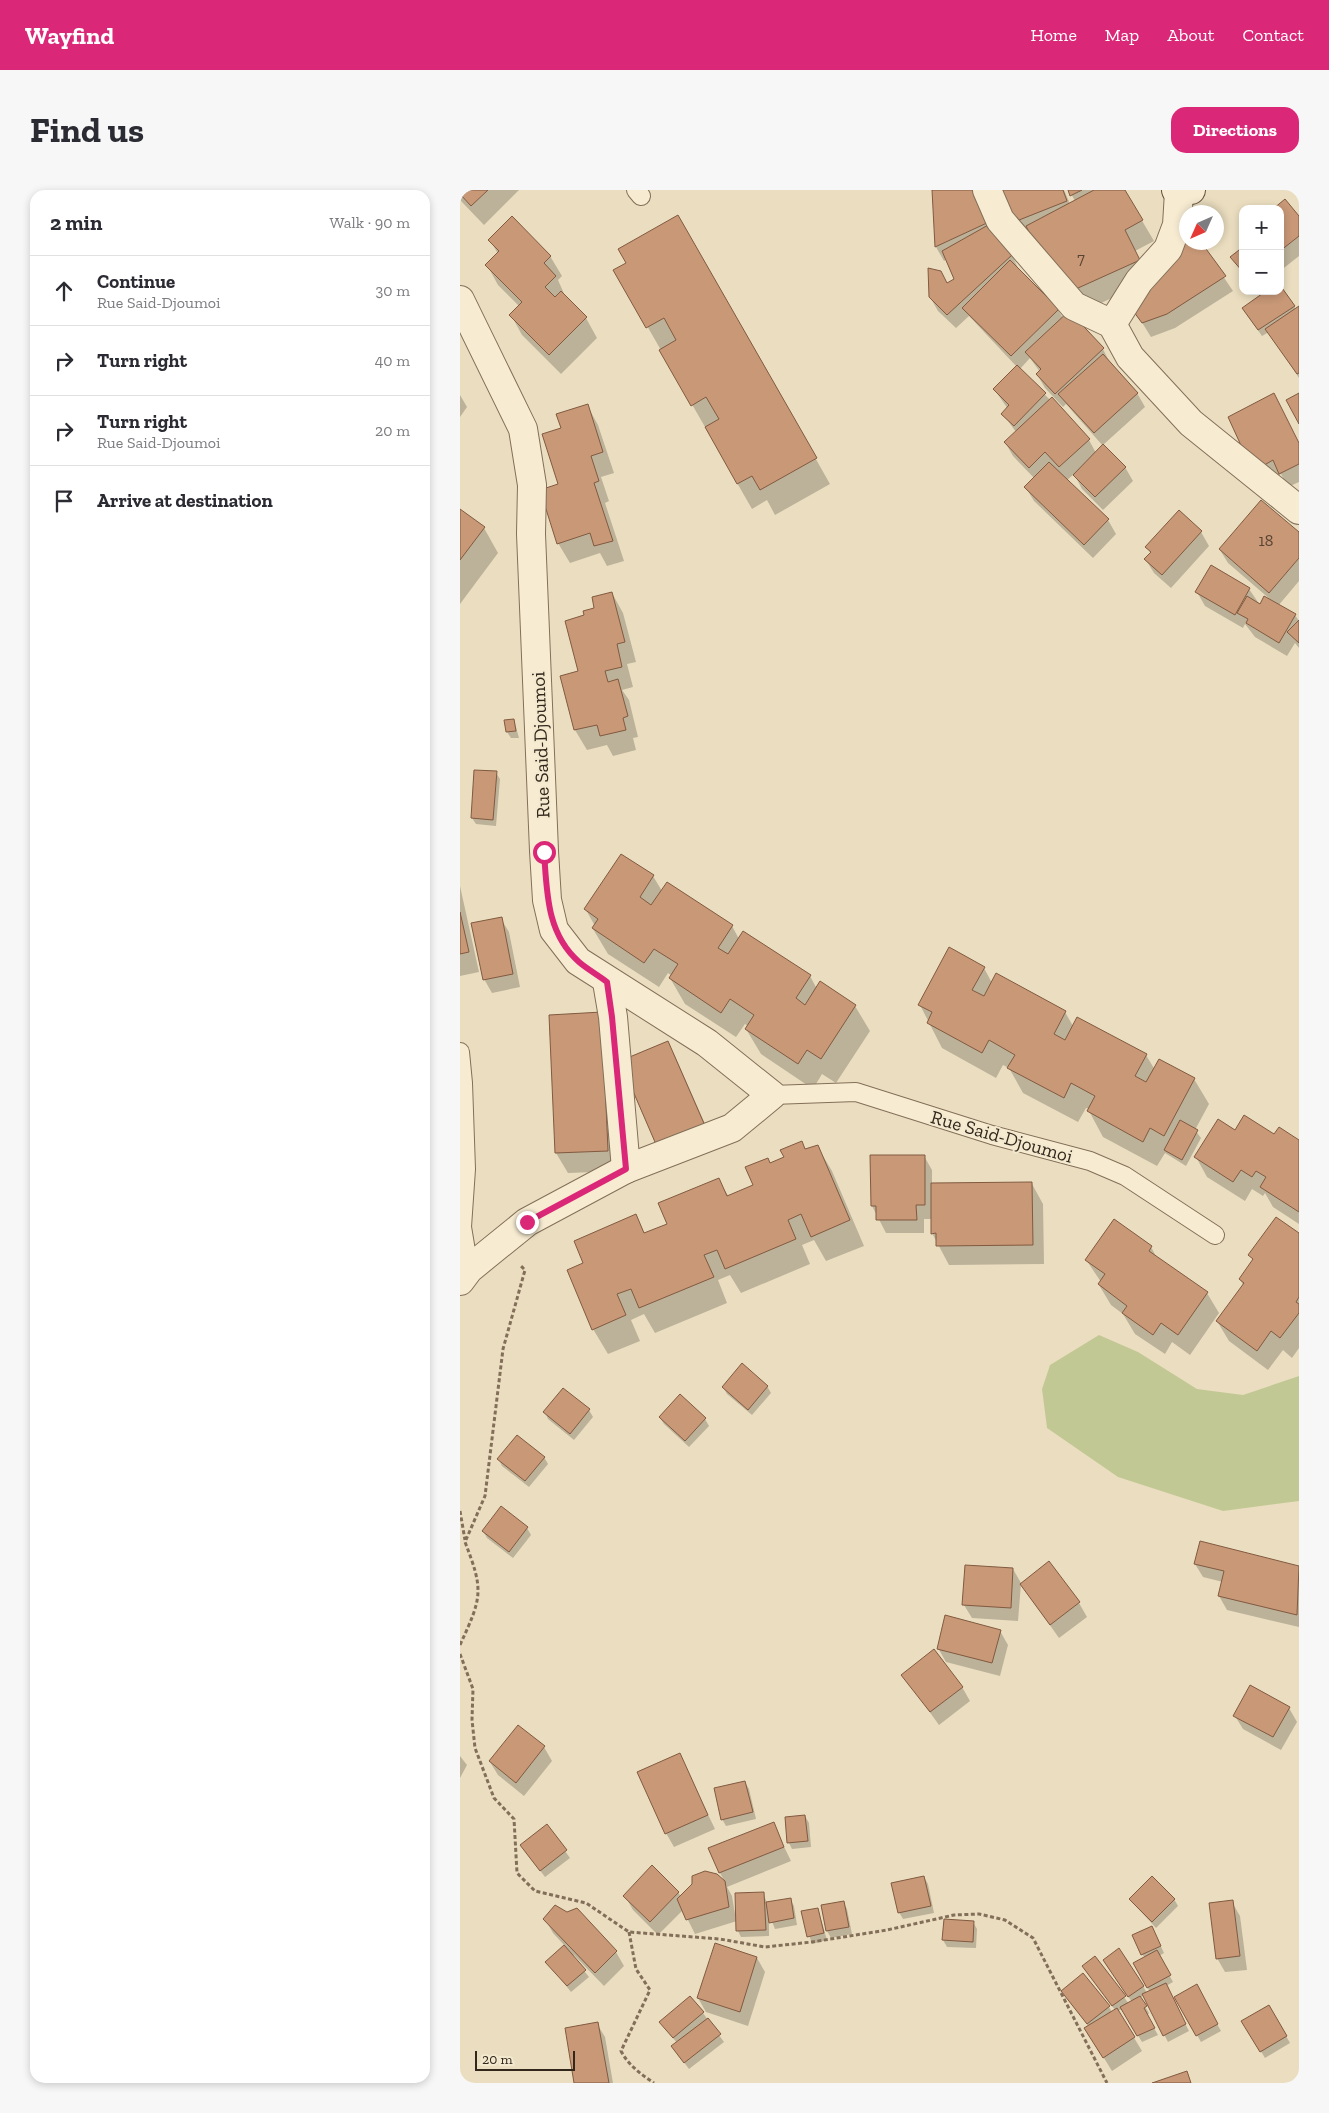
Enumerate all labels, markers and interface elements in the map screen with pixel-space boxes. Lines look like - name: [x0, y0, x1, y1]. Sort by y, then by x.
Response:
- text: Wayfind: [25, 21, 114, 50]
- text: Home: [1030, 24, 1077, 46]
- text: Map: [1105, 24, 1139, 46]
- text: About: [1167, 24, 1214, 46]
- text: Contact: [1242, 24, 1304, 46]
- button: Directions: [1171, 107, 1299, 153]
- text: Find us: [30, 109, 144, 151]
- north arrow: [1179, 205, 1224, 250]
- map controls: [1239, 205, 1284, 295]
- button: +: [1239, 205, 1284, 250]
- text: 2 min: [50, 210, 102, 235]
- text: Walk · 90 m: [330, 213, 410, 232]
- house number: 7: [1077, 249, 1085, 268]
- button: −: [1239, 250, 1284, 295]
- text: Continue: [97, 270, 175, 293]
- icon: ahead: [50, 277, 78, 305]
- text: 30 m: [376, 281, 410, 300]
- text: Rue Said-Djoumoi: [97, 293, 220, 312]
- icon: right: [50, 347, 78, 375]
- text: Turn right: [97, 349, 187, 372]
- text: 40 m: [375, 351, 410, 370]
- text: Turn right: [97, 410, 187, 433]
- icon: right: [50, 417, 78, 445]
- text: 20 m: [375, 421, 410, 440]
- text: Rue Said-Djoumoi: [97, 433, 220, 452]
- icon: arrive: [50, 487, 78, 515]
- text: Arrive at destination: [97, 489, 273, 512]
- house number: 18: [1259, 531, 1273, 550]
- street label: Rue Said-Djoumoi: [526, 671, 555, 819]
- route start: [533, 841, 556, 864]
- street label: Rue Said-Djoumoi: [928, 1105, 1075, 1168]
- route end: [516, 1211, 539, 1234]
- scale bar: [475, 2048, 575, 2071]
- text: 20 m: [482, 2051, 513, 2068]

